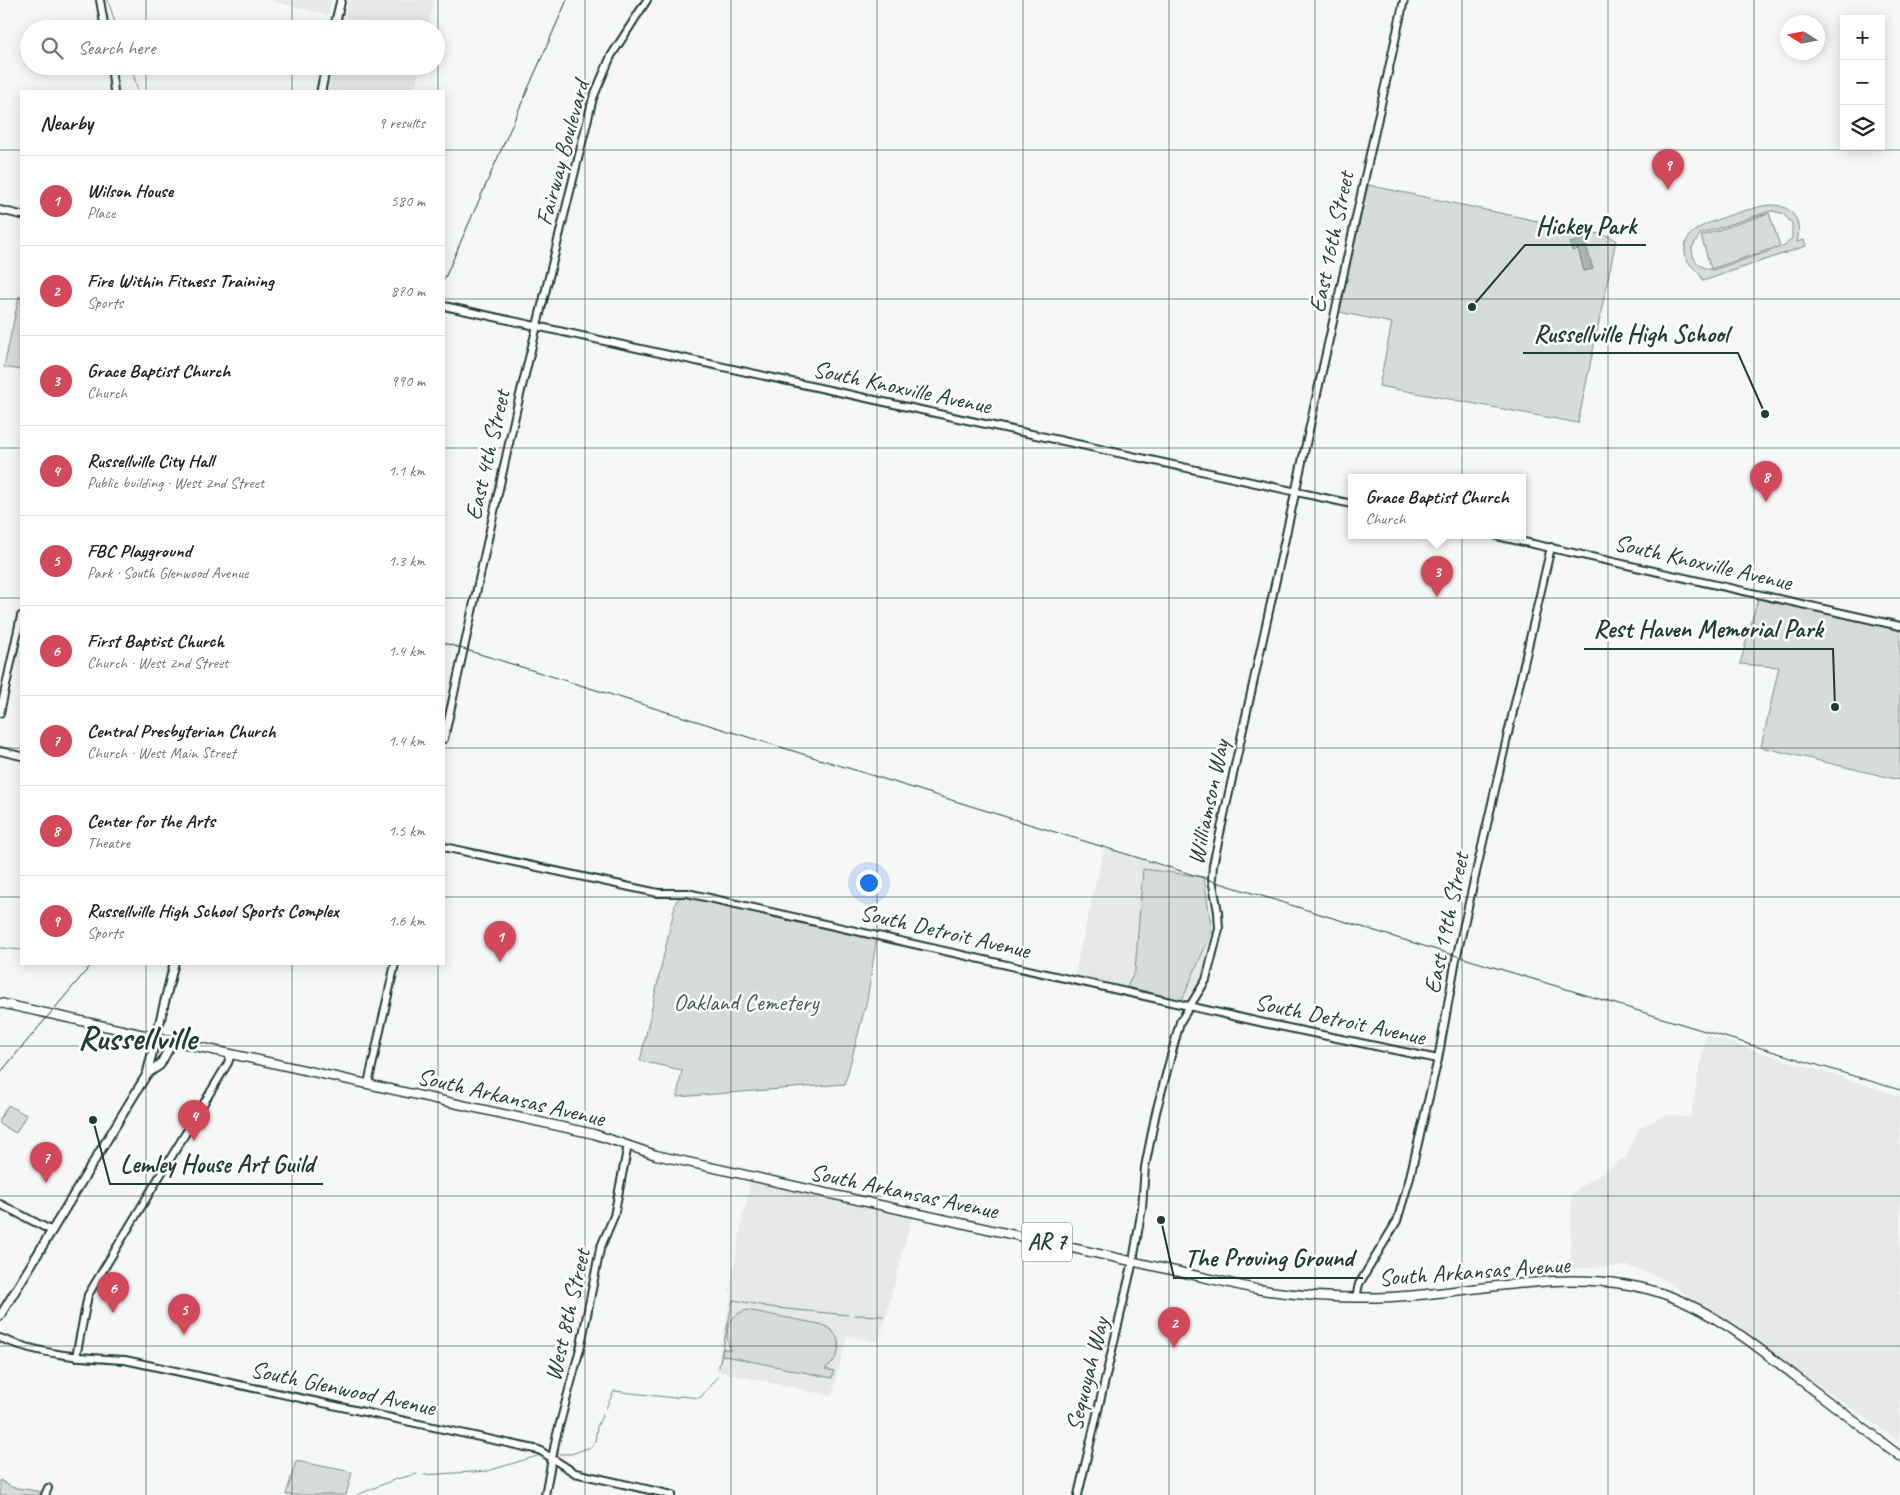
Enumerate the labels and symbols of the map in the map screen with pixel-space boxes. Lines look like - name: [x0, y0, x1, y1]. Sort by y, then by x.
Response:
- north arrow: [1780, 15, 1825, 60]
- street label: Fairway Boulevard: [528, 74, 597, 228]
- pin: 9: [1652, 149, 1684, 190]
- street label: East 16th Street: [1301, 167, 1361, 315]
- callout: Hickey Park: [1525, 205, 1646, 245]
- text: Hickey Park: [1536, 210, 1639, 242]
- callout: Russellville High School: [1523, 313, 1738, 353]
- text: Russellville High School: [1534, 318, 1733, 350]
- street label: South Knoxville Avenue: [810, 353, 996, 421]
- street label: East 4th Street: [457, 385, 517, 523]
- pin: 8: [1750, 461, 1782, 502]
- street label: South Knoxville Avenue: [1611, 527, 1797, 597]
- pin: 3: [1421, 556, 1453, 597]
- callout: Rest Haven Memorial Park: [1584, 609, 1833, 649]
- text: Rest Haven Memorial Park: [1593, 613, 1825, 645]
- street label: Williamson Way: [1180, 735, 1236, 867]
- street label: East 19th Street: [1416, 848, 1476, 996]
- your location: [856, 870, 882, 896]
- street label: South Detroit Avenue: [857, 897, 1035, 966]
- pin: 1: [484, 921, 516, 962]
- street label: South Detroit Avenue: [1252, 986, 1430, 1052]
- park label: Oakland Cemetery: [673, 987, 820, 1017]
- district label: Russellville: [78, 1016, 200, 1059]
- street label: South Arkansas Avenue: [414, 1061, 610, 1134]
- pin: 4: [178, 1100, 210, 1141]
- pin: 7: [30, 1142, 62, 1183]
- callout: Lemley House Art Guild: [110, 1144, 323, 1184]
- text: Lemley House Art Guild: [120, 1148, 319, 1180]
- street label: South Arkansas Avenue: [807, 1156, 1003, 1226]
- road number: AR 7: [1022, 1222, 1072, 1262]
- callout: The Proving Ground: [1174, 1238, 1363, 1278]
- text: The Proving Ground: [1185, 1242, 1358, 1274]
- street label: West 8th Street: [537, 1244, 597, 1384]
- street label: South Arkansas Avenue: [1378, 1249, 1573, 1293]
- pin: 6: [97, 1272, 129, 1313]
- pin: 5: [168, 1294, 200, 1335]
- pin: 2: [1158, 1307, 1190, 1348]
- street label: Sequoyah Way: [1058, 1312, 1116, 1434]
- street label: South Glenwood Avenue: [248, 1354, 440, 1423]

